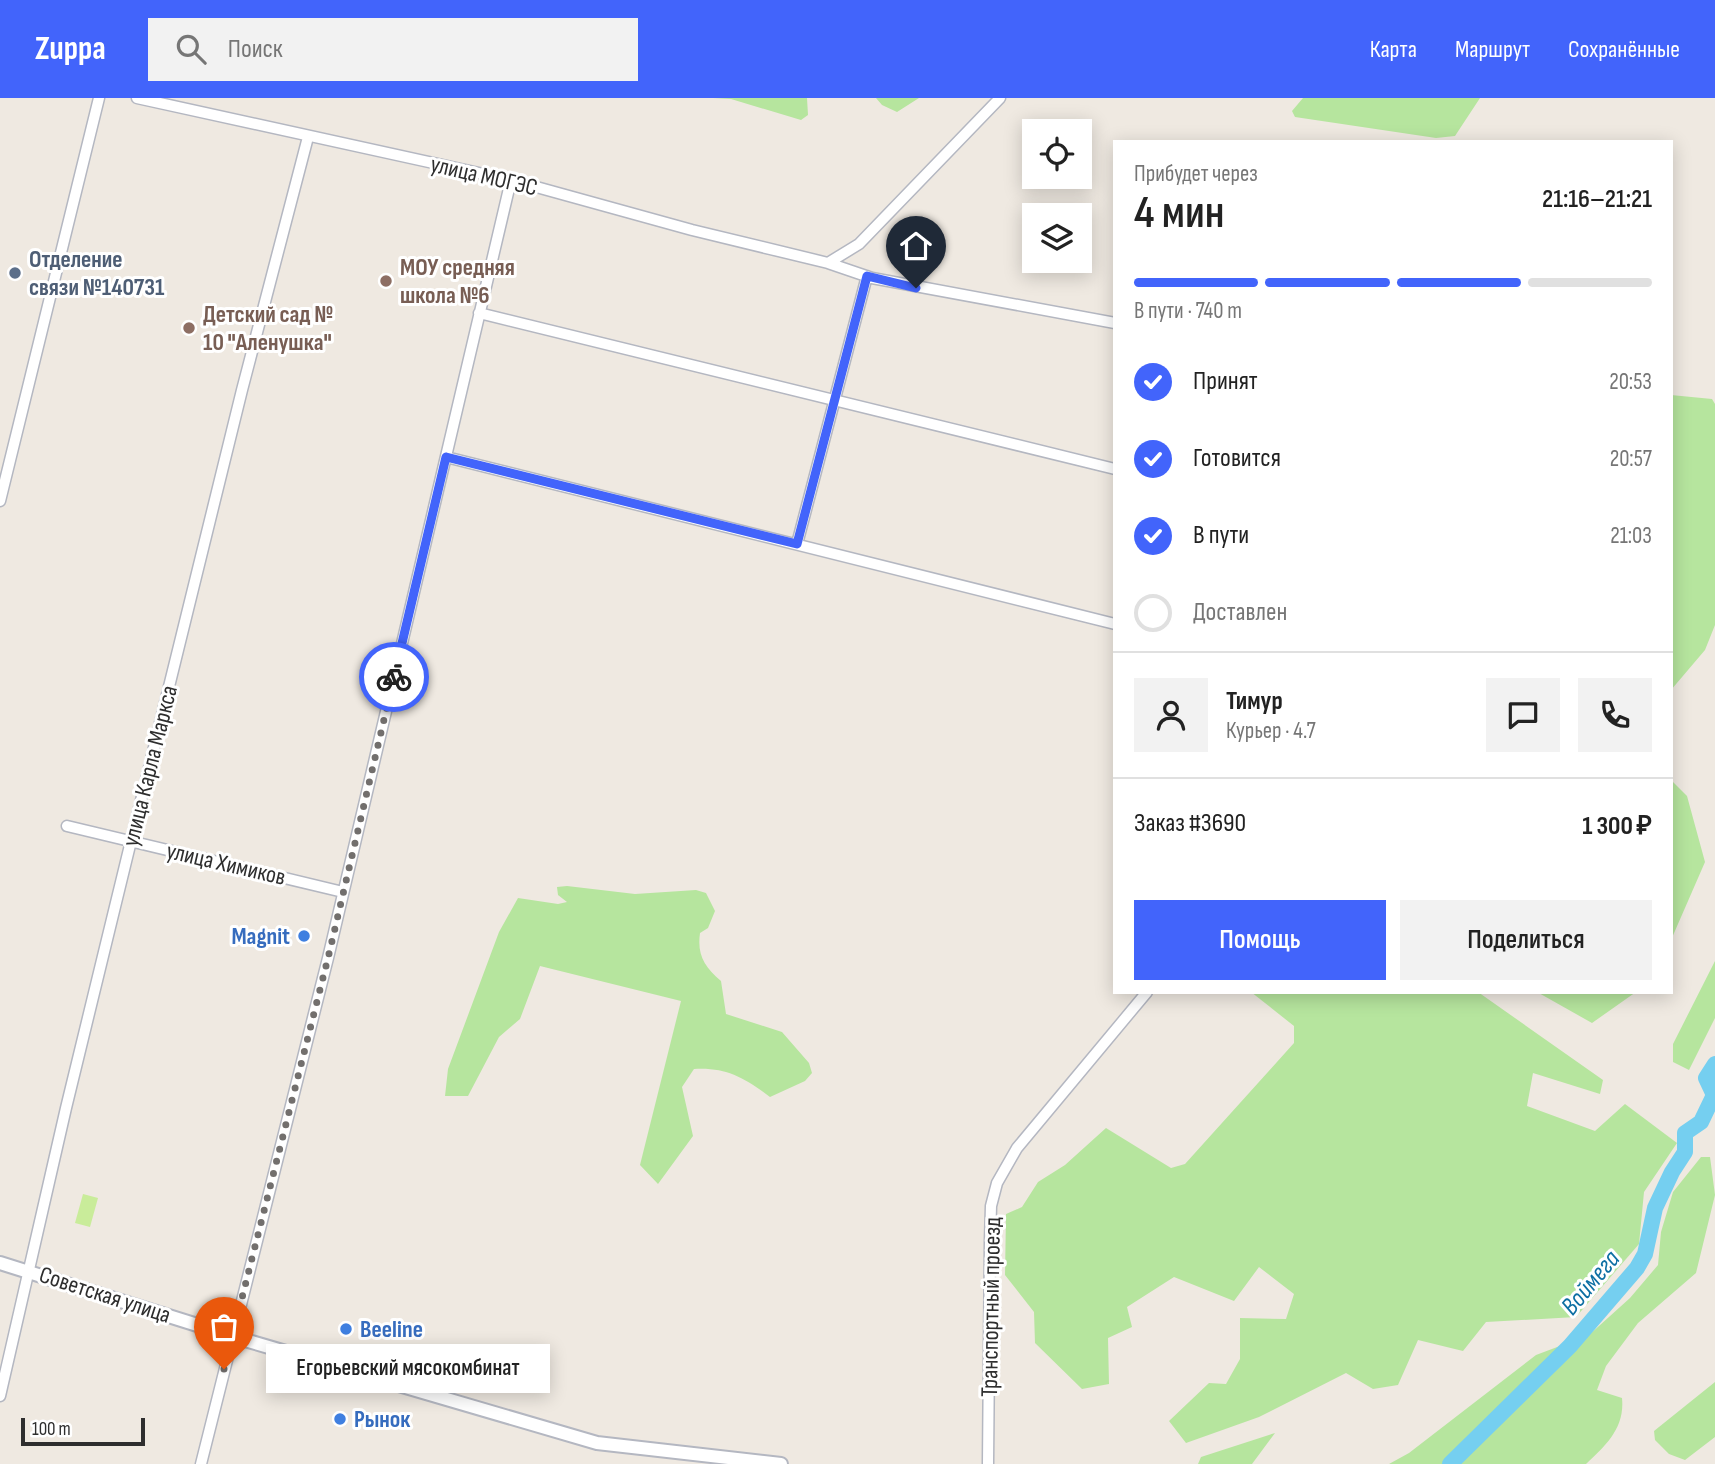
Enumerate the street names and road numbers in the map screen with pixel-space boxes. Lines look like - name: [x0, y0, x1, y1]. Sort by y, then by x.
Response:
- street label: улица МОГЭС: [428, 150, 540, 202]
- street label: улица Карла Маркса: [116, 682, 184, 850]
- street label: улица Химиков: [164, 836, 288, 892]
- street label: Транспортный проезд: [975, 1217, 1007, 1397]
- street label: Советская улица: [36, 1260, 174, 1330]

